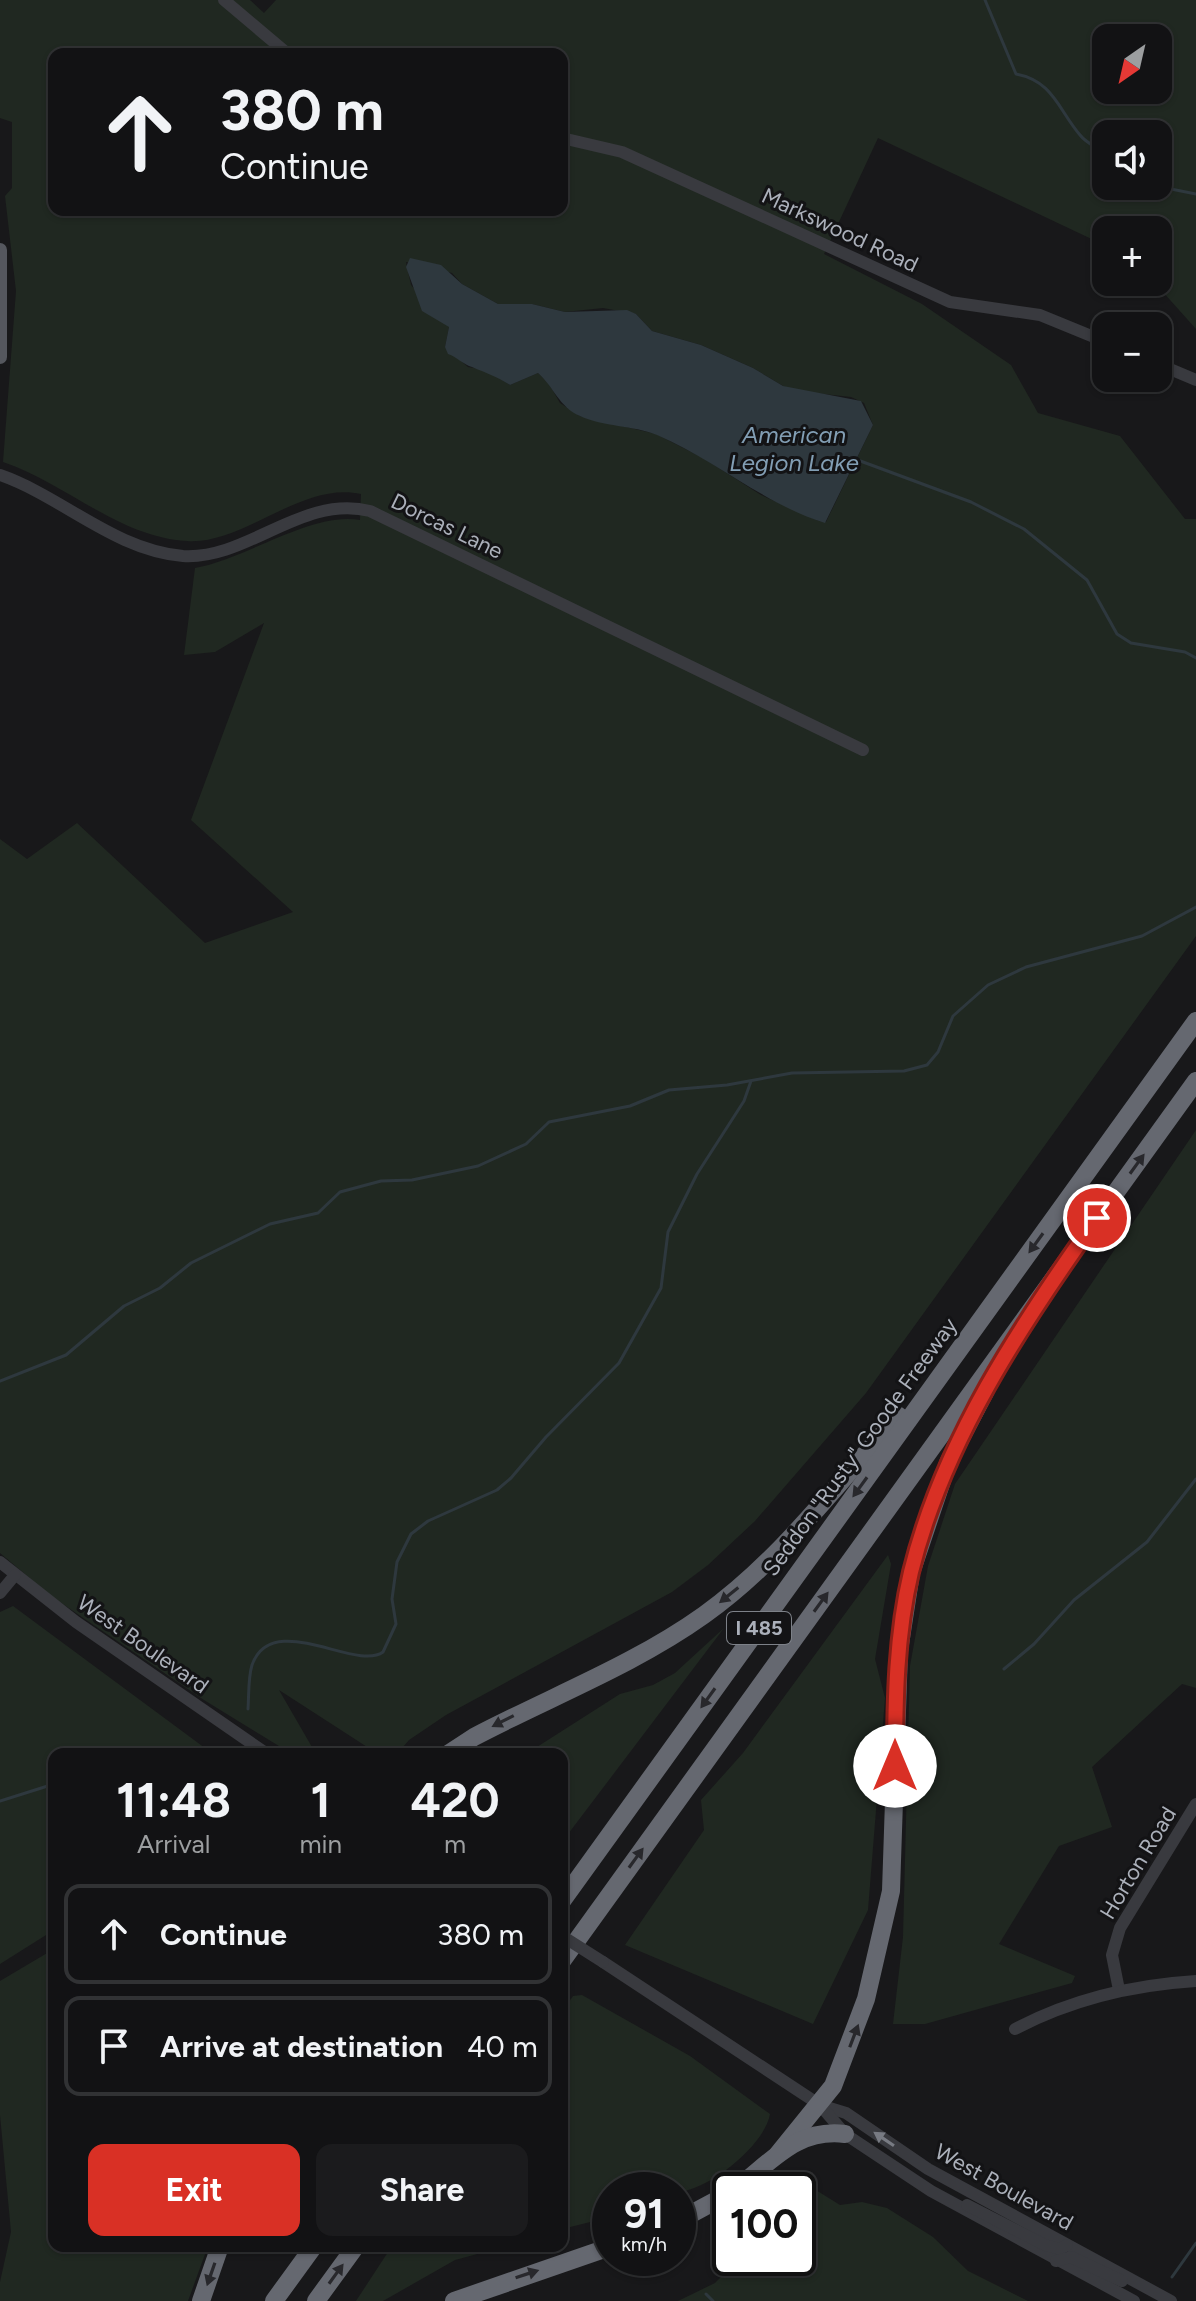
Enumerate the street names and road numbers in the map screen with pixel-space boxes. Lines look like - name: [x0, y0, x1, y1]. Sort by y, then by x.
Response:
- street label: Markswood Road: [757, 182, 923, 278]
- street label: Dorcas Lane: [387, 487, 507, 565]
- street label: Seddon "Rusty" Goode Freeway: [757, 1312, 963, 1581]
- street label: West Boulevard: [72, 1589, 214, 1699]
- road number: I 485: [727, 1612, 791, 1644]
- street label: Horton Road: [1094, 1802, 1182, 1924]
- street label: West Boulevard: [930, 2138, 1078, 2236]

